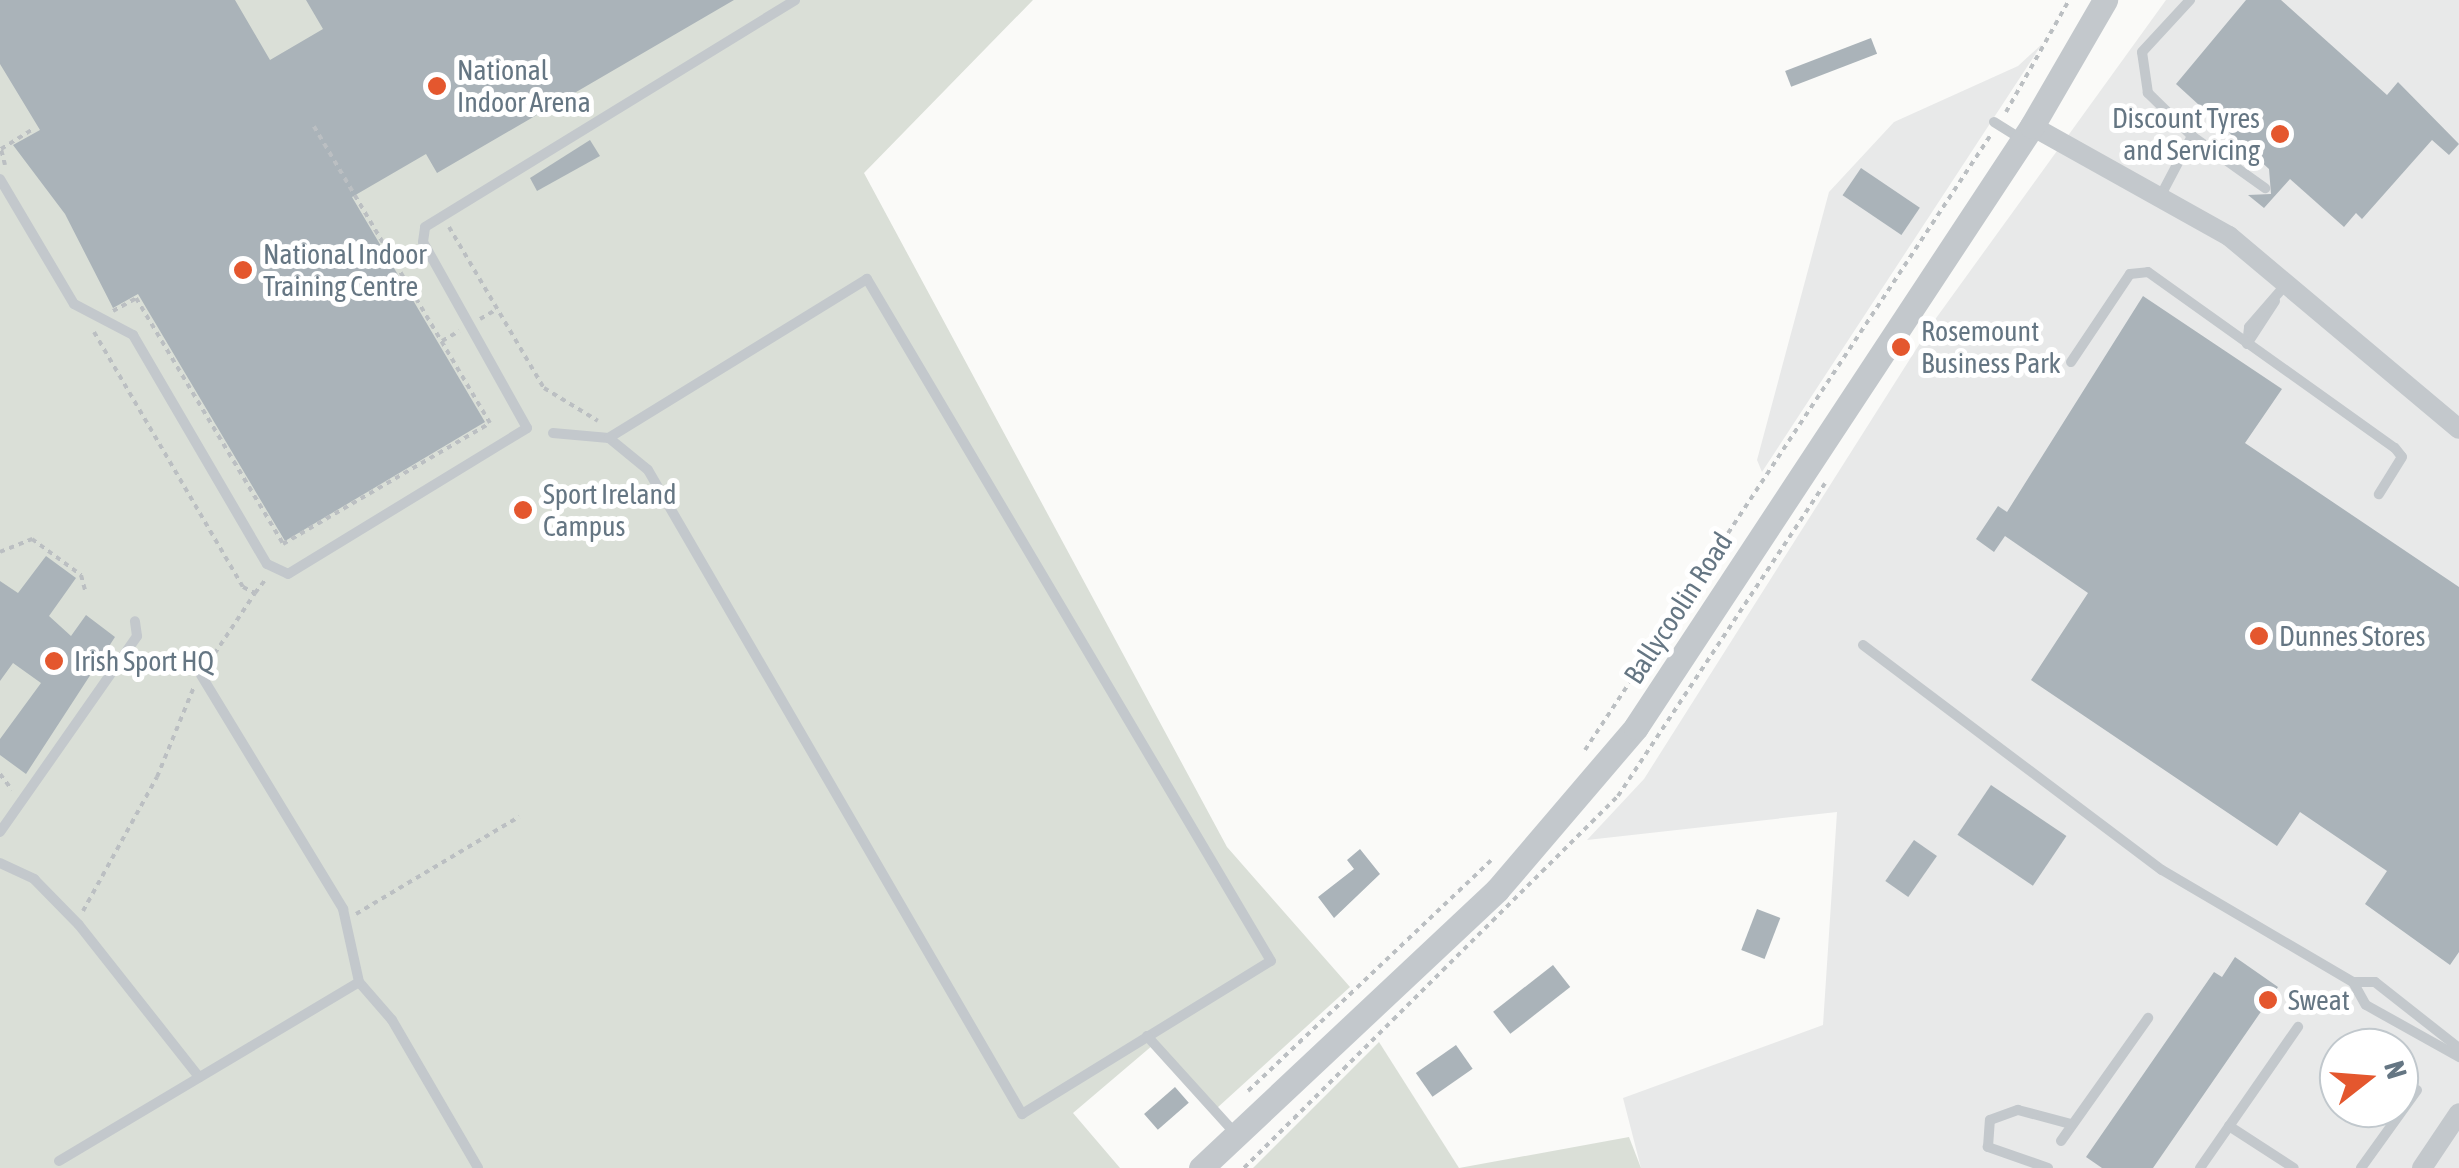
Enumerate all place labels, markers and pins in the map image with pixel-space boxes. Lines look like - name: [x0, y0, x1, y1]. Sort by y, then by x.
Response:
- place label: National Indoor Arena: [457, 53, 591, 119]
- marker: National Indoor Arena: [426, 75, 448, 97]
- place label: Discount Tyres and Servicing: [2112, 101, 2260, 167]
- marker: Discount Tyres and Servicing: [2269, 123, 2291, 145]
- place label: National Indoor Training Centre: [263, 237, 427, 303]
- marker: National Indoor Training Centre: [232, 259, 254, 281]
- place label: Rosemount Business Park: [1921, 314, 2061, 380]
- marker: Rosemount Business Park: [1890, 336, 1912, 358]
- place label: Sport Ireland Campus: [543, 477, 676, 543]
- marker: Sport Ireland Campus: [512, 499, 534, 521]
- place label: Dunnes Stores: [2279, 619, 2425, 653]
- marker: Dunnes Stores: [2248, 625, 2270, 647]
- place label: Irish Sport HQ: [74, 644, 214, 678]
- marker: Irish Sport HQ: [43, 650, 65, 672]
- place label: Sweat: [2288, 983, 2350, 1017]
- marker: Sweat: [2257, 989, 2279, 1011]

